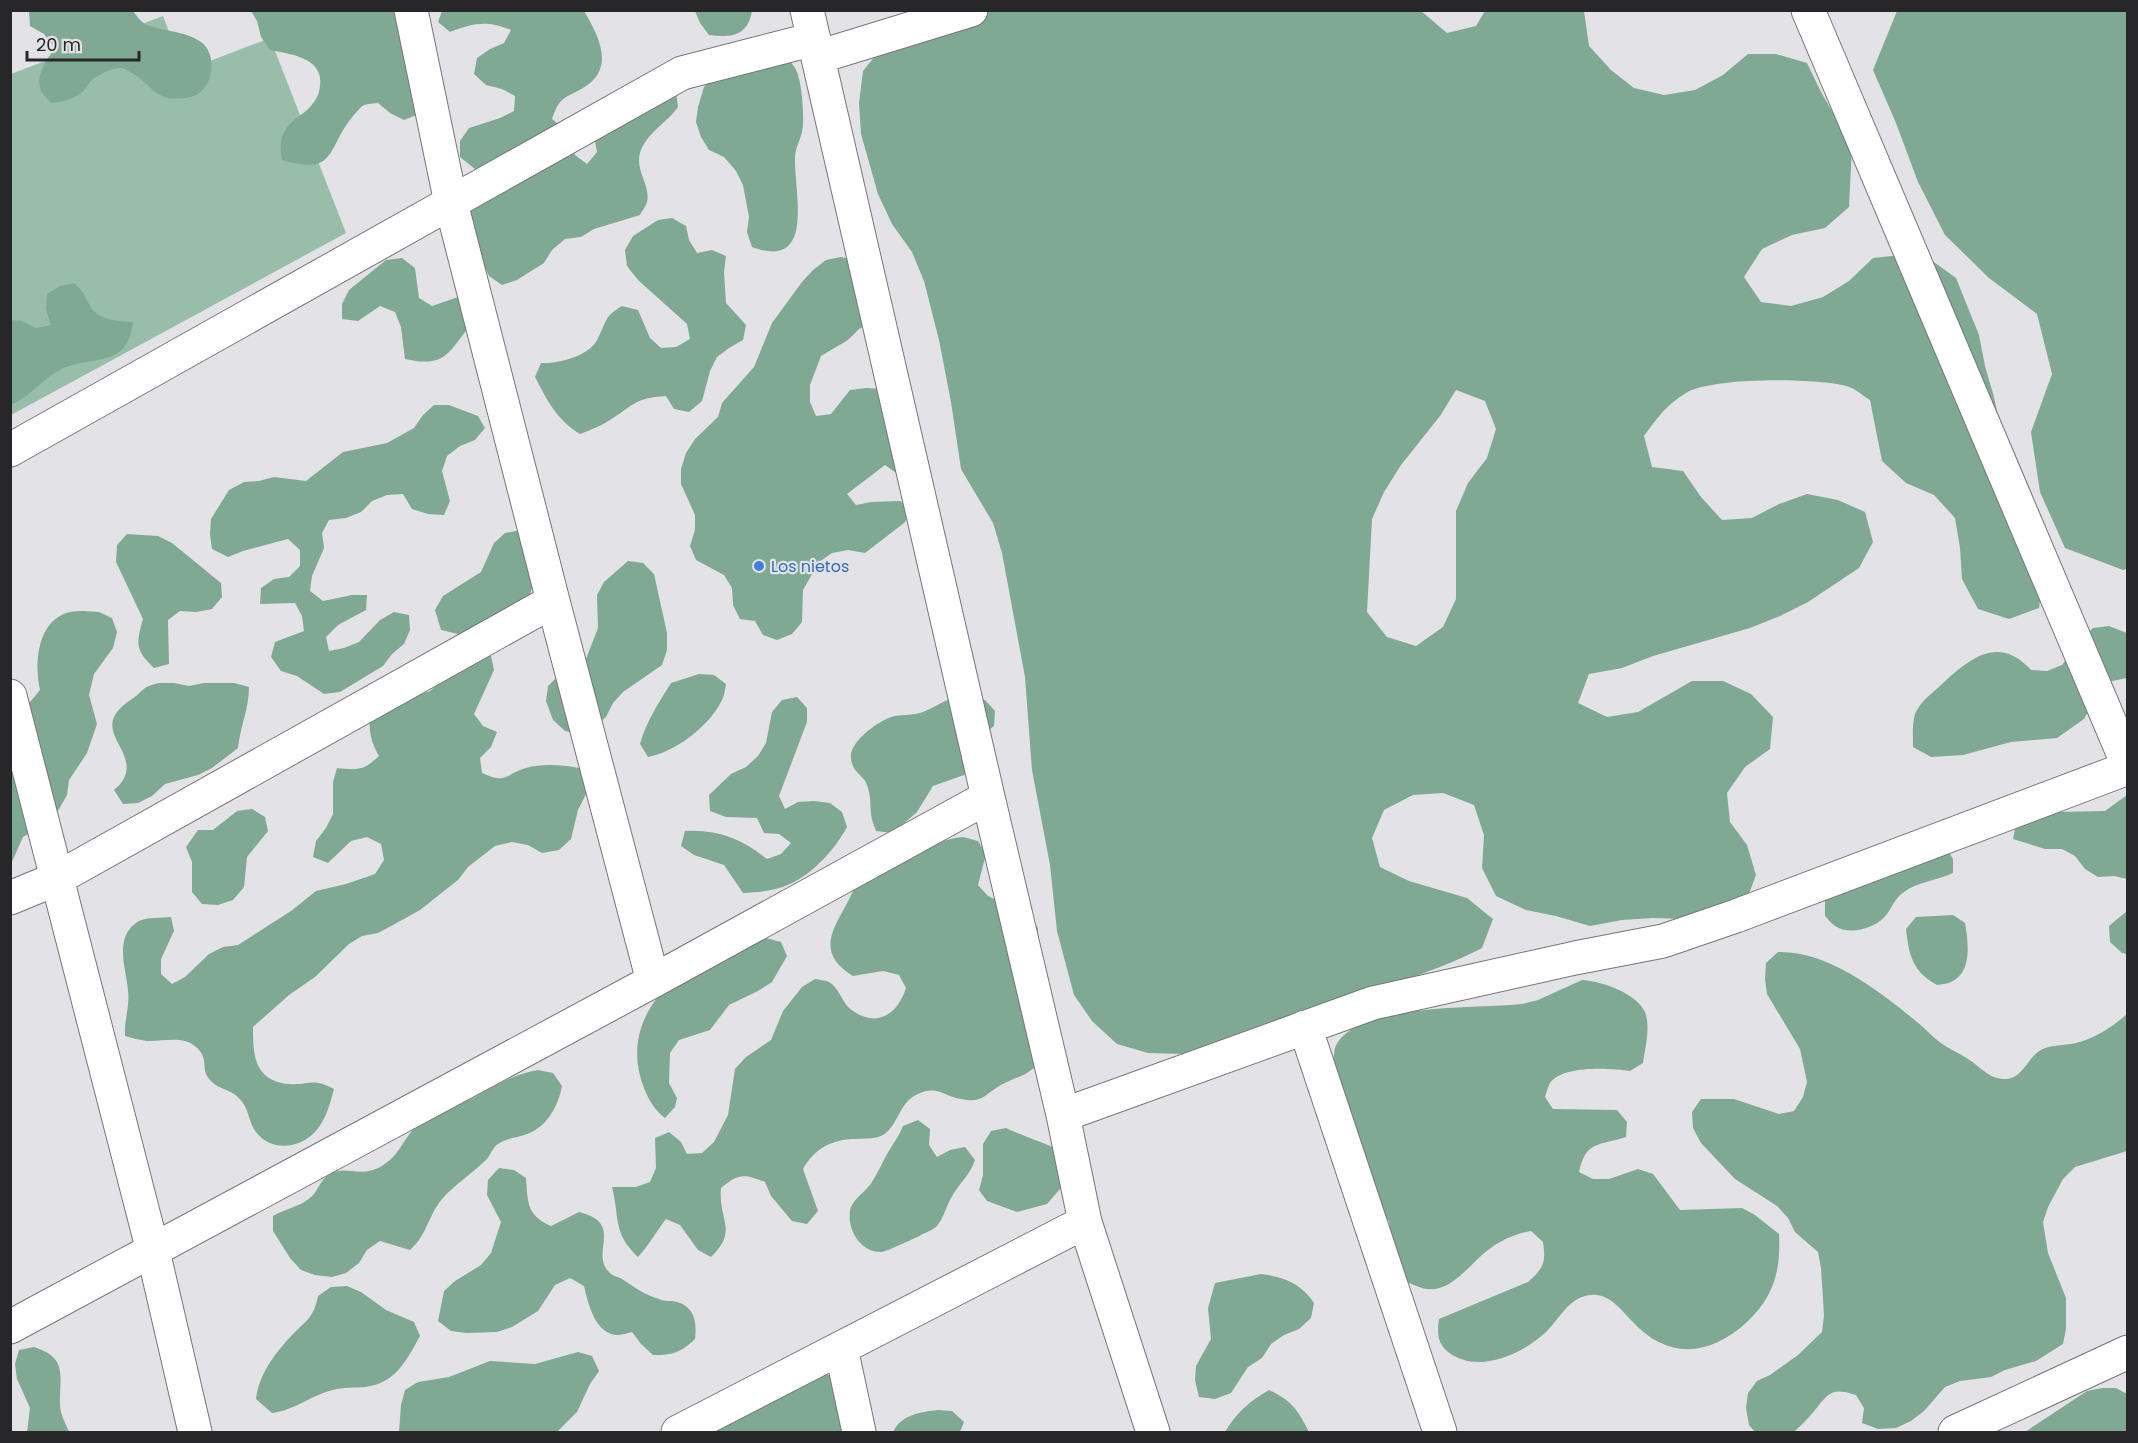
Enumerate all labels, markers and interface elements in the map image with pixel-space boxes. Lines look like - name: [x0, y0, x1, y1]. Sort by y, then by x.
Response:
- scale bar: [27, 24, 140, 62]
- text: 20 m: [36, 32, 81, 57]
- place label: Los nietos: [771, 555, 849, 578]
- marker: Los nietos: [752, 559, 766, 573]

